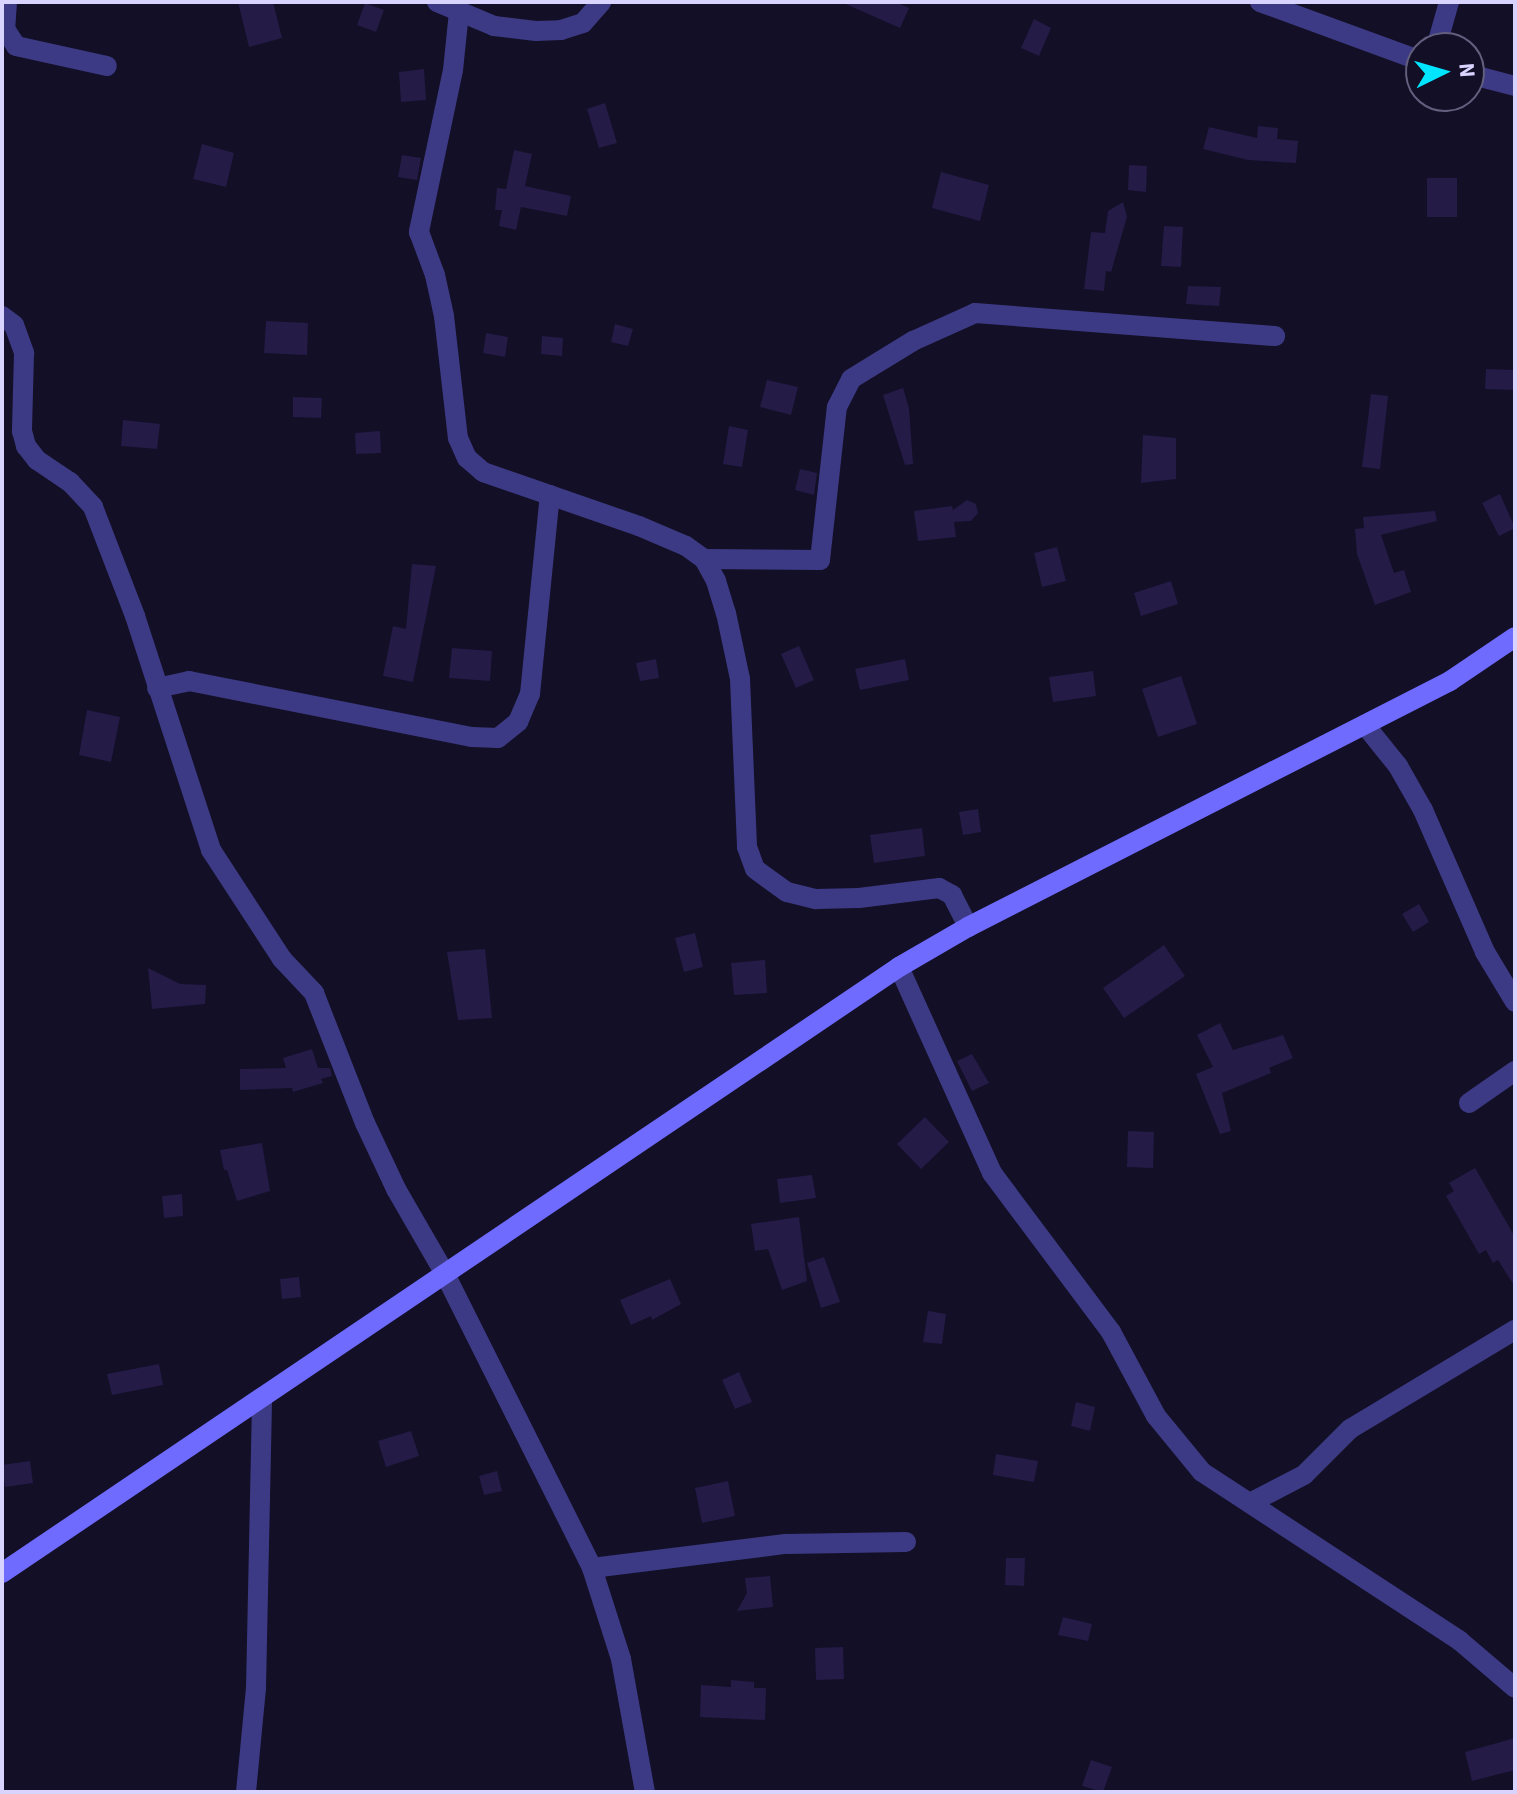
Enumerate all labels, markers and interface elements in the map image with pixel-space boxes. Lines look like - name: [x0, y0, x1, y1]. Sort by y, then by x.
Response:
- north arrow: [1405, 32, 1485, 112]
- text: N: [1450, 61, 1483, 79]

